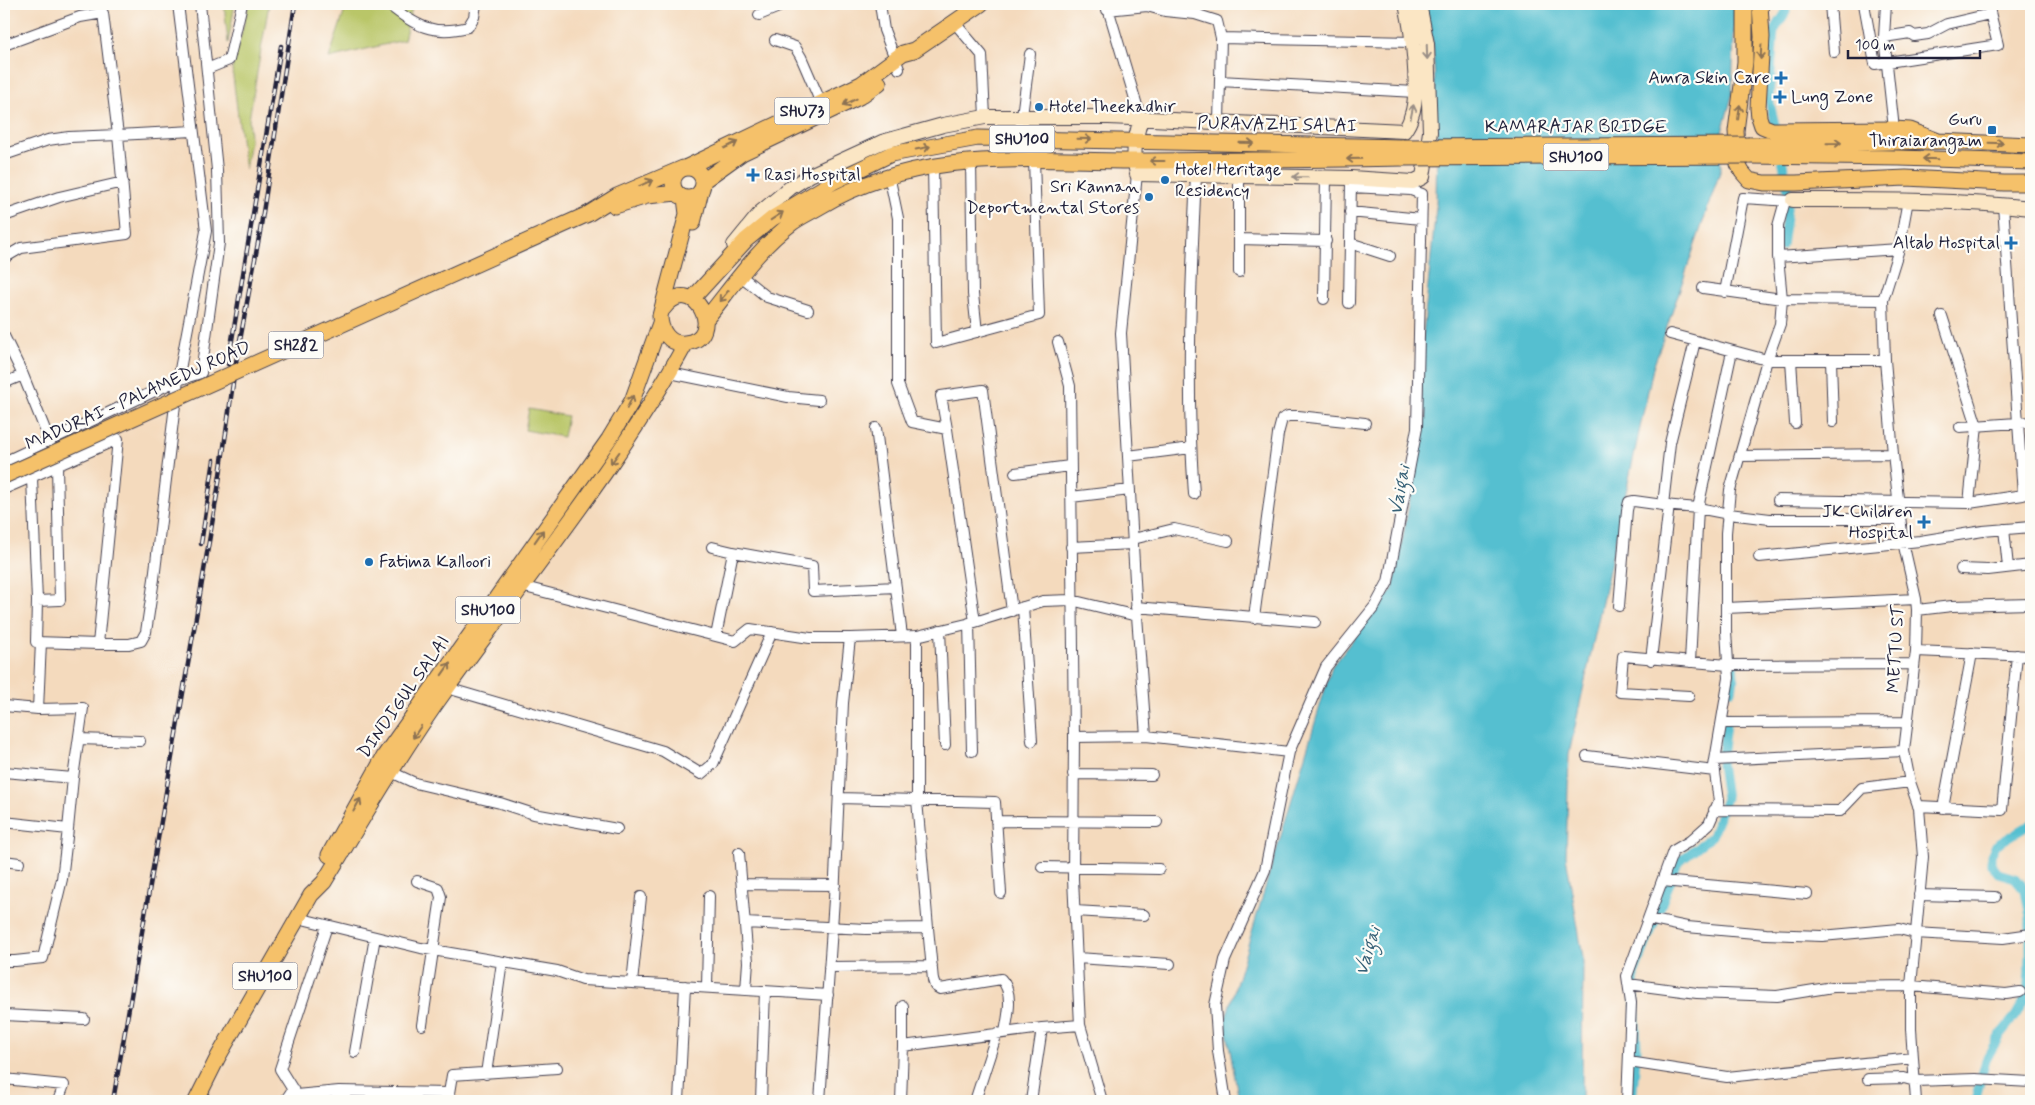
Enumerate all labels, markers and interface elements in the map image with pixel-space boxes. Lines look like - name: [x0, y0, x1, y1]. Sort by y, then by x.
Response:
- scale bar: [1848, 28, 1980, 60]
- text: 100 m: [1855, 36, 1895, 56]
- one-way arrow: [1423, 43, 1432, 59]
- one-way arrow: [1757, 44, 1766, 60]
- place label: Amra Skin Care: [1648, 66, 1770, 90]
- marker: Amra Skin Care: [1774, 71, 1788, 85]
- place label: Lung Zone: [1791, 85, 1873, 110]
- marker: Lung Zone: [1773, 90, 1787, 104]
- place label: Hotel Theekadhir: [1049, 95, 1176, 119]
- one-way arrow: [842, 97, 857, 107]
- road number: SHU73: [774, 98, 830, 124]
- marker: Hotel Theekadhir: [1033, 101, 1045, 113]
- one-way arrow: [1407, 105, 1417, 121]
- one-way arrow: [1734, 105, 1744, 121]
- place label: Guru Thiraiarangam: [1869, 108, 1982, 154]
- street label: PURAVAZHI SALAI: [1197, 112, 1357, 138]
- street label: KAMARAJAR BRIDGE: [1485, 115, 1668, 139]
- marker: Guru Thiraiarangam: [1986, 124, 1998, 136]
- road number: SHU100: [990, 126, 1054, 152]
- one-way arrow: [1076, 134, 1092, 144]
- one-way arrow: [1238, 138, 1254, 147]
- one-way arrow: [1826, 138, 1842, 148]
- one-way arrow: [1988, 139, 2004, 148]
- one-way arrow: [723, 140, 738, 149]
- one-way arrow: [914, 143, 930, 153]
- road number: SHU100: [1544, 144, 1608, 170]
- one-way arrow: [1347, 154, 1363, 164]
- one-way arrow: [1922, 154, 1938, 164]
- one-way arrow: [1149, 156, 1166, 166]
- place label: Hotel Heritage Residency: [1175, 158, 1281, 203]
- place label: Rasi Hospital: [764, 163, 861, 187]
- marker: Rasi Hospital: [746, 168, 760, 182]
- one-way arrow: [1293, 172, 1309, 182]
- marker: Hotel Heritage Residency: [1159, 174, 1171, 186]
- place label: Sri Kannan Deportmental Stores: [967, 175, 1139, 220]
- one-way arrow: [638, 178, 653, 187]
- marker: Sri Kannan Deportmental Stores: [1143, 191, 1155, 203]
- one-way arrow: [769, 211, 783, 221]
- place label: Altab Hospital: [1893, 231, 2000, 255]
- marker: Altab Hospital: [2004, 236, 2018, 250]
- one-way arrow: [719, 289, 730, 302]
- road number: SH282: [268, 332, 324, 358]
- street label: MADURAI - PALAMEDU ROAD: [22, 335, 254, 457]
- one-way arrow: [626, 395, 635, 410]
- one-way arrow: [609, 451, 620, 465]
- water label: Vaigai: [1383, 461, 1419, 517]
- place label: JK Children Hospital: [1822, 500, 1913, 545]
- marker: JK Children Hospital: [1917, 515, 1931, 529]
- one-way arrow: [534, 529, 544, 543]
- place label: Fatima Kalloori: [379, 550, 491, 574]
- marker: Fatima Kalloori: [363, 556, 375, 568]
- road number: SHU100: [456, 596, 520, 624]
- street label: METTU ST: [1882, 604, 1910, 694]
- street label: DINDIGUL SALAI: [353, 631, 455, 763]
- one-way arrow: [441, 663, 451, 677]
- one-way arrow: [412, 725, 422, 739]
- one-way arrow: [352, 797, 362, 812]
- water label: Vaigai: [1349, 922, 1390, 979]
- road number: SHU100: [232, 962, 298, 989]

